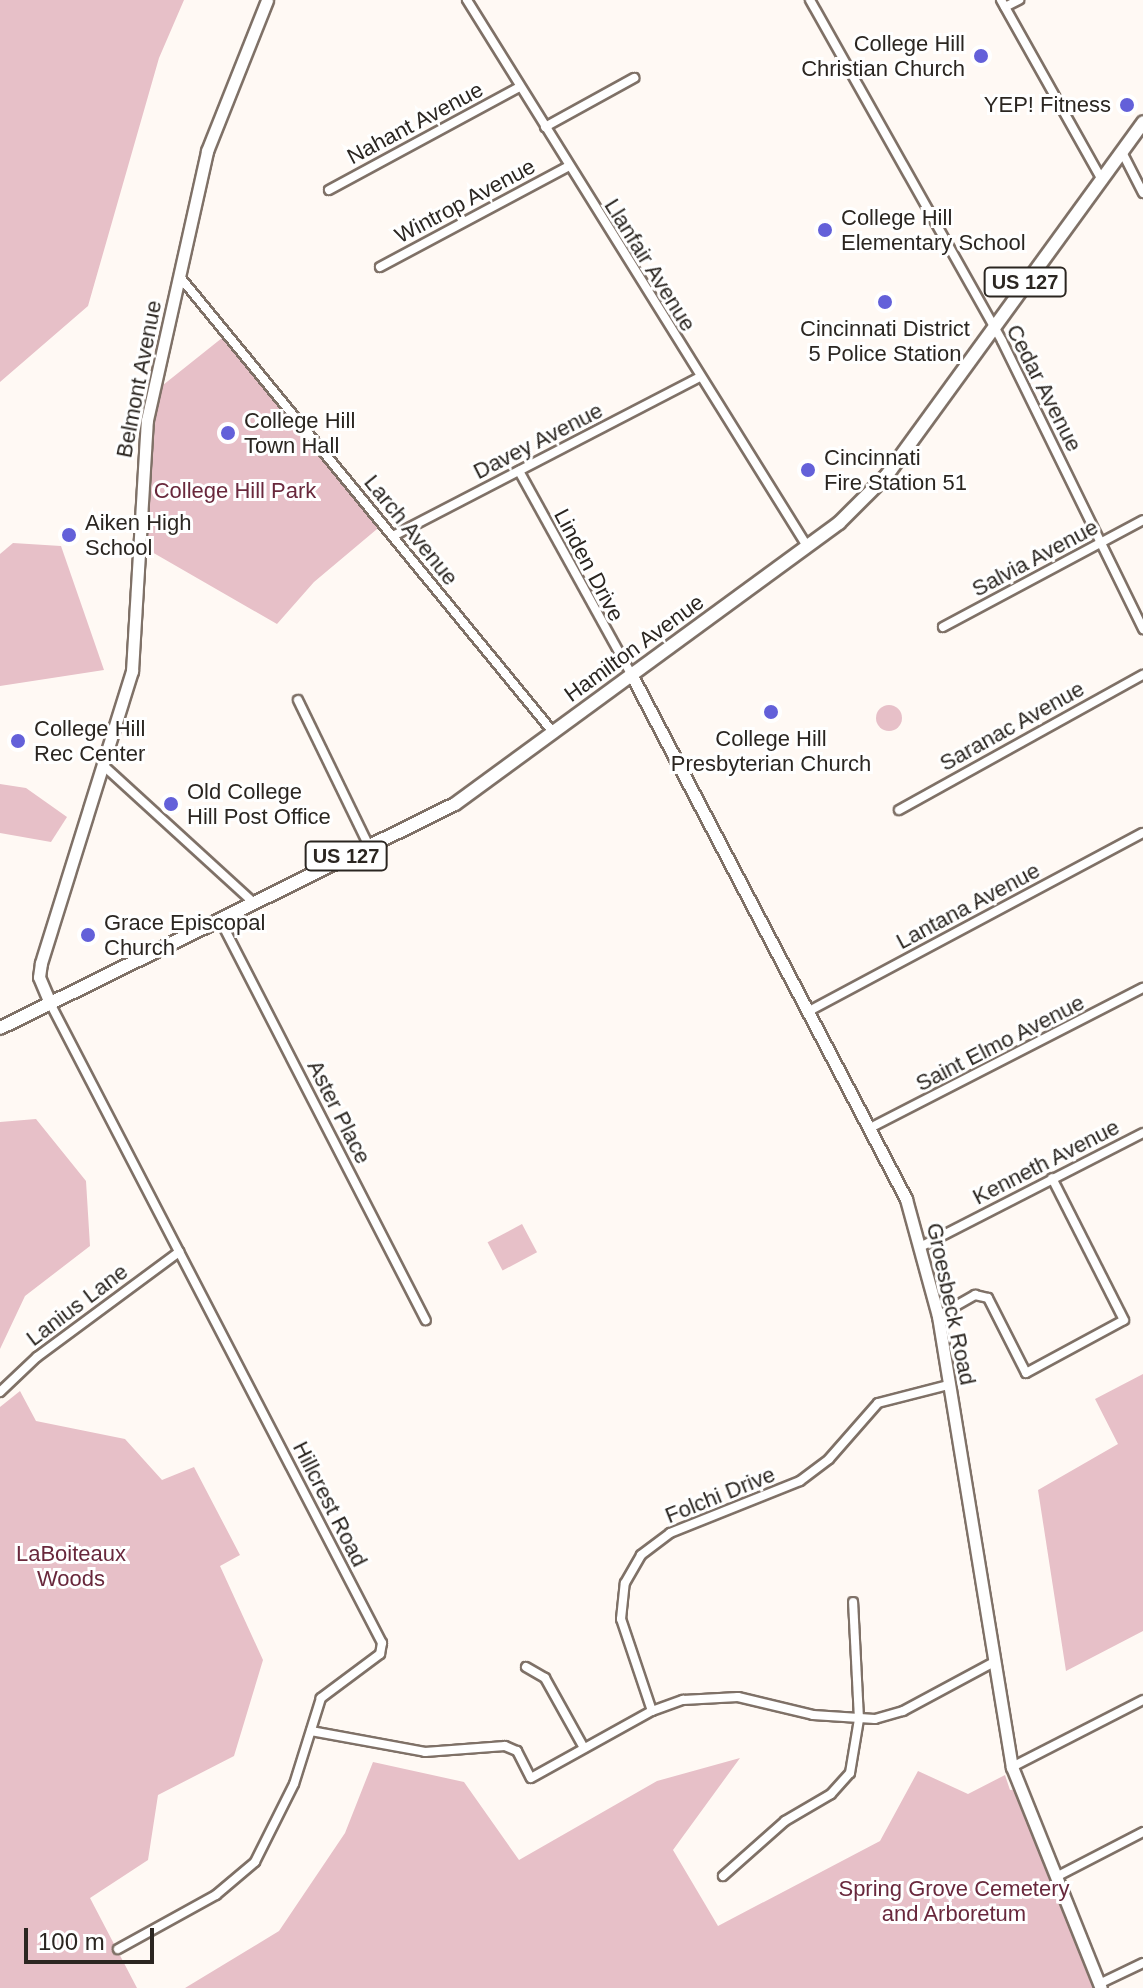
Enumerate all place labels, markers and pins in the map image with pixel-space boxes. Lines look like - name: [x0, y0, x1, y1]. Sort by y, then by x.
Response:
- place label: College Hill Christian Church: [801, 30, 965, 82]
- marker: College Hill Christian Church: [972, 47, 990, 65]
- place label: YEP! Fitness: [984, 92, 1111, 118]
- marker: YEP! Fitness: [1118, 96, 1136, 114]
- place label: College Hill Elementary School: [841, 204, 1026, 256]
- marker: College Hill Elementary School: [816, 221, 834, 239]
- marker: Cincinnati District 5 Police Station: [876, 293, 894, 311]
- place label: Cincinnati District 5 Police Station: [800, 315, 970, 366]
- place label: College Hill Town Hall: [244, 407, 355, 458]
- marker: College Hill Town Hall: [219, 424, 237, 442]
- place label: Cincinnati Fire Station 51: [824, 444, 967, 496]
- marker: Cincinnati Fire Station 51: [799, 461, 817, 479]
- place label: Aiken High School: [85, 509, 191, 560]
- marker: Aiken High School: [60, 526, 78, 544]
- marker: College Hill Presbyterian Church: [762, 703, 780, 721]
- place label: College Hill Rec Center: [34, 715, 145, 766]
- place label: College Hill Presbyterian Church: [671, 725, 871, 776]
- marker: College Hill Rec Center: [9, 732, 27, 750]
- place label: Old College Hill Post Office: [187, 778, 331, 830]
- marker: Old College Hill Post Office: [162, 795, 180, 813]
- place label: Grace Episcopal Church: [104, 909, 265, 960]
- marker: Grace Episcopal Church: [79, 926, 97, 944]

